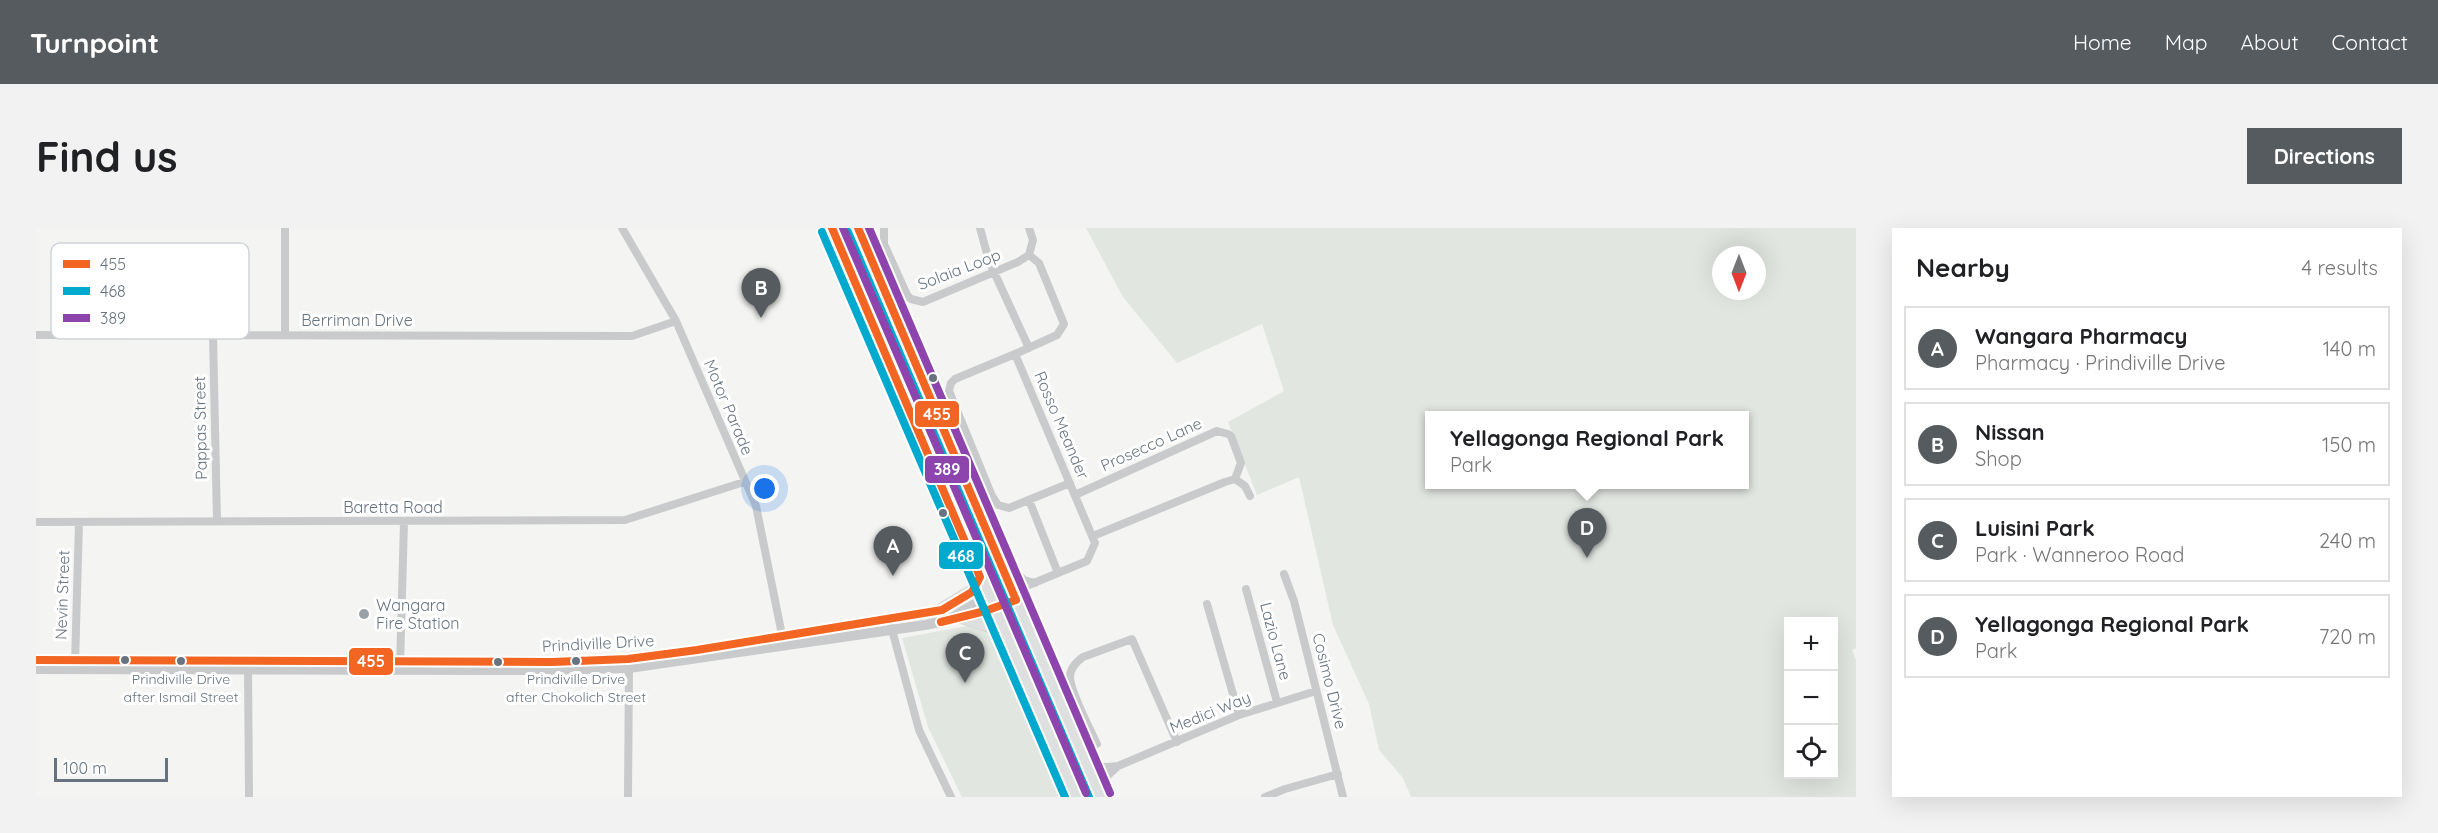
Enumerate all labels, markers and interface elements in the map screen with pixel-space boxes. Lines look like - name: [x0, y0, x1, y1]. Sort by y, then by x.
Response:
- text: Turnpoint: [30, 25, 159, 60]
- text: Home: [2073, 29, 2132, 55]
- text: Map: [2165, 29, 2208, 55]
- text: About: [2241, 29, 2299, 55]
- text: Contact: [2332, 29, 2408, 55]
- button: Directions: [2247, 128, 2402, 184]
- text: Find us: [36, 130, 178, 183]
- legend: [51, 243, 249, 339]
- street label: Solaia Loop: [915, 244, 1003, 294]
- north arrow: [1712, 246, 1766, 300]
- text: Nearby: [1916, 251, 2010, 284]
- text: 455: [100, 254, 126, 274]
- text: 4 results: [2302, 255, 2378, 280]
- pin: B: [742, 268, 780, 318]
- text: 468: [100, 281, 126, 301]
- text: 389: [100, 308, 126, 328]
- street label: Berriman Drive: [301, 310, 413, 330]
- text: Wangara Pharmacy: [1975, 322, 2187, 350]
- text: A: [1931, 336, 1944, 361]
- text: 140 m: [2323, 336, 2376, 361]
- text: Pharmacy · Prindiville Drive: [1975, 350, 2226, 375]
- street label: Motor Parade: [700, 356, 758, 458]
- street label: Rosso Meander: [1030, 368, 1094, 482]
- unlabelled marker: [927, 372, 939, 384]
- street label: Pappas Street: [189, 376, 211, 480]
- line badge: 455: [914, 400, 960, 428]
- text: 455: [923, 404, 951, 424]
- popup: [1425, 411, 1749, 489]
- street label: Prosecco Lane: [1097, 413, 1205, 475]
- text: Nissan: [1975, 418, 2045, 446]
- text: Yellagonga Regional Park: [1450, 424, 1724, 452]
- text: B: [1931, 432, 1944, 457]
- text: 150 m: [2322, 432, 2376, 457]
- text: Shop: [1975, 446, 2022, 471]
- text: Park: [1450, 452, 1492, 477]
- line badge: 389: [924, 455, 970, 484]
- text: 389: [934, 459, 960, 479]
- your location: [750, 474, 779, 503]
- street label: Baretta Road: [343, 497, 443, 517]
- unlabelled marker: [937, 507, 949, 519]
- pin: D: [1568, 508, 1606, 558]
- text: Luisini Park: [1975, 514, 2095, 542]
- pin: A: [874, 526, 912, 576]
- text: C: [1931, 528, 1944, 553]
- text: 240 m: [2319, 528, 2376, 553]
- line badge: 468: [938, 541, 984, 570]
- text: Park · Wanneroo Road: [1975, 542, 2184, 567]
- text: 468: [947, 546, 975, 566]
- street label: Nevin Street: [50, 550, 74, 640]
- place label: Wangara Fire Station: [376, 595, 460, 633]
- street label: Lazio Lane: [1256, 600, 1296, 682]
- marker: Wangara Fire Station: [357, 607, 371, 621]
- text: Yellagonga Regional Park: [1975, 610, 2249, 638]
- map controls: [1784, 617, 1838, 779]
- button: +: [1784, 617, 1838, 671]
- text: D: [1930, 624, 1945, 649]
- text: 720 m: [2319, 624, 2376, 649]
- street label: Prindiville Drive: [541, 630, 655, 656]
- street label: Cosimo Drive: [1308, 631, 1352, 731]
- pin: C: [946, 634, 984, 683]
- text: Park: [1975, 638, 2017, 663]
- line badge: 455: [348, 647, 394, 676]
- text: 455: [357, 651, 385, 671]
- unlabelled marker: [119, 654, 131, 666]
- marker: Prindiville Drive after Ismail Street: [175, 655, 187, 667]
- marker: Prindiville Drive after Chokolich Street: [570, 655, 582, 667]
- unlabelled marker: [492, 656, 504, 668]
- place label: Prindiville Drive after Ismail Street: [124, 670, 239, 706]
- place label: Prindiville Drive after Chokolich Street: [506, 670, 646, 706]
- button: −: [1784, 671, 1838, 725]
- street label: Medici Way: [1167, 687, 1253, 737]
- button: locate: [1784, 725, 1838, 779]
- scale bar: [54, 755, 168, 782]
- text: 100 m: [63, 758, 107, 778]

